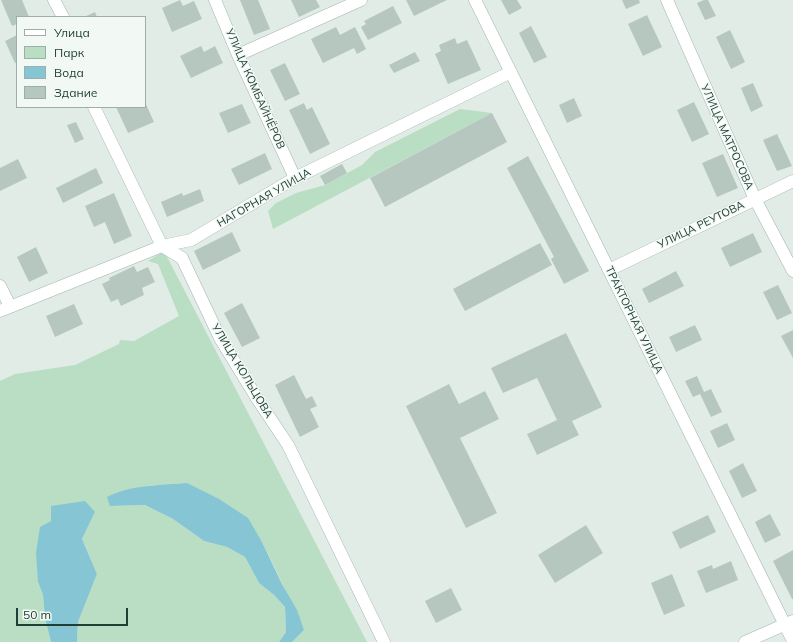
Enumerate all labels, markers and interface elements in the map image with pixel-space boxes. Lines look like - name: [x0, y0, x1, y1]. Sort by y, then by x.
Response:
- legend: [16, 16, 146, 108]
- text: Улица: [54, 25, 90, 40]
- street label: УЛИЦА КОМБАЙНЁРОВ: [222, 27, 288, 151]
- text: Парк: [54, 45, 84, 60]
- text: Вода: [54, 65, 84, 80]
- street label: УЛИЦА МАТРОСОВА: [698, 82, 756, 192]
- text: Здание: [54, 85, 97, 100]
- street label: НАГОРНАЯ УЛИЦА: [215, 166, 313, 230]
- street label: УЛИЦА РЕУТОВА: [656, 198, 746, 252]
- street label: ТРАКТОРНАЯ УЛИЦА: [602, 264, 666, 376]
- street label: УЛИЦА КОЛЬЦОВА: [209, 321, 275, 421]
- scale bar: [18, 600, 130, 626]
- text: 50 m: [23, 607, 51, 622]

